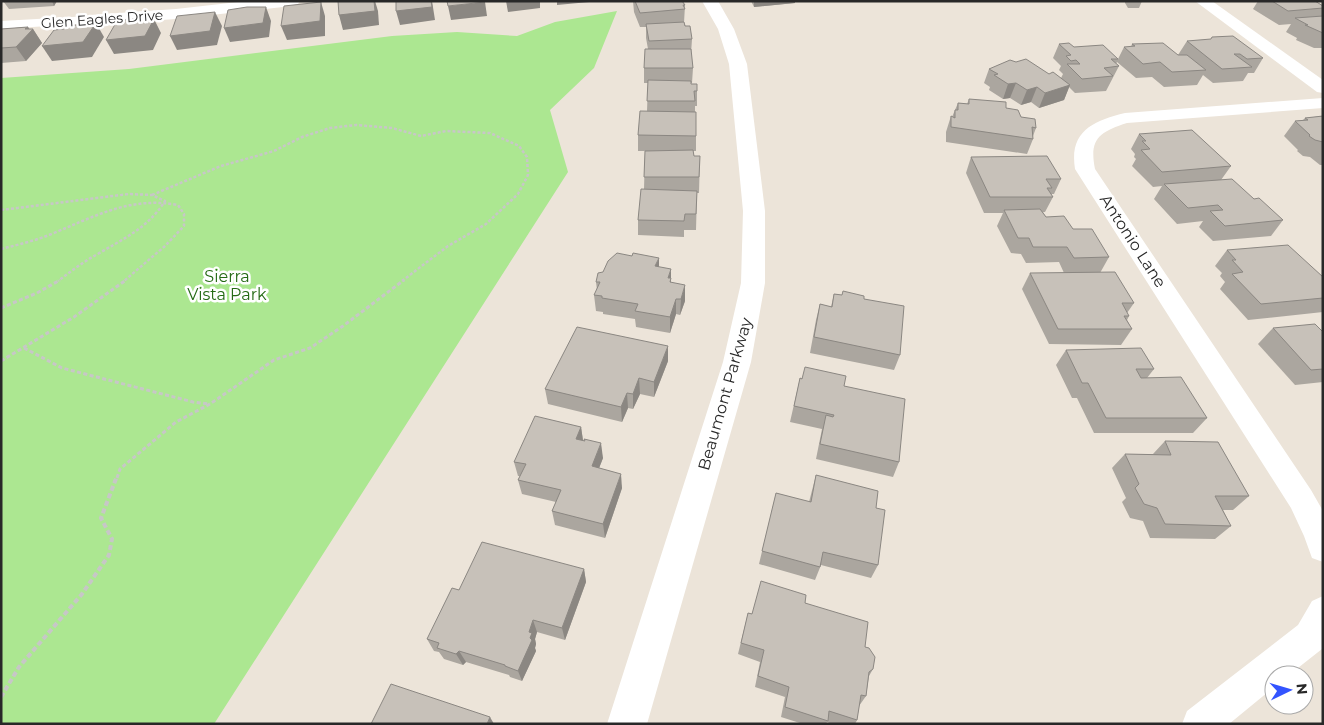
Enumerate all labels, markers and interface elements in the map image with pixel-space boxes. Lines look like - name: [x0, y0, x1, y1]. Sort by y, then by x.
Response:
- street label: Glen Eagles Drive: [40, 6, 164, 32]
- street label: Antonio Lane: [1096, 191, 1170, 291]
- park label: Sierra Vista Park: [187, 267, 267, 304]
- street label: Beaumont Parkway: [694, 315, 756, 472]
- north arrow: [1264, 665, 1314, 715]
- text: N: [1292, 682, 1311, 695]

